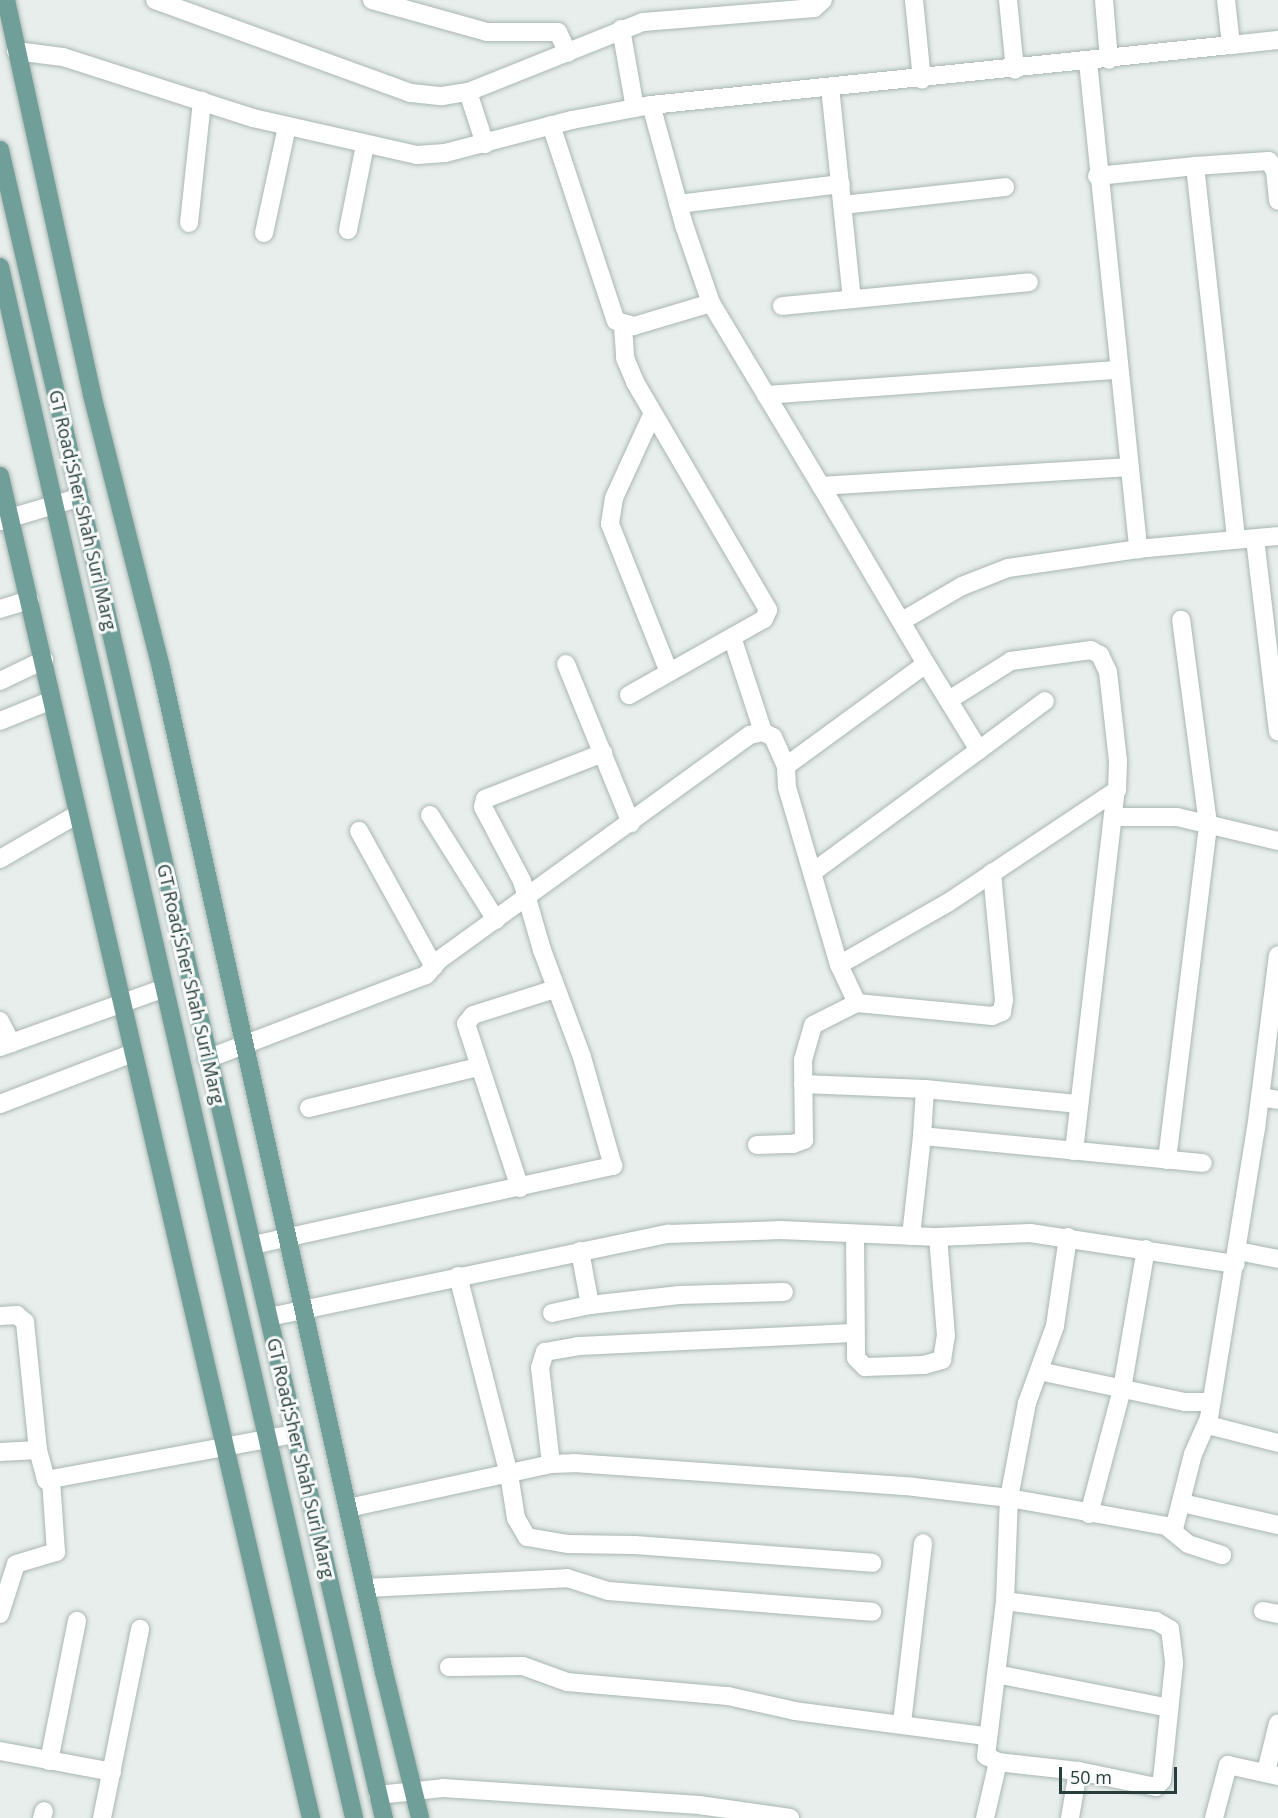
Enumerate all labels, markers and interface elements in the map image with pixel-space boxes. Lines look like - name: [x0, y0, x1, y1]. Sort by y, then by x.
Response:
- street label: GT Road;Sher Shah Suri Marg: [45, 388, 121, 632]
- street label: GT Road;Sher Shah Suri Marg: [153, 862, 229, 1106]
- street label: GT Road;Sher Shah Suri Marg: [263, 1336, 339, 1580]
- scale bar: [1062, 1755, 1180, 1793]
- text: 50 m: [1070, 1765, 1112, 1789]

